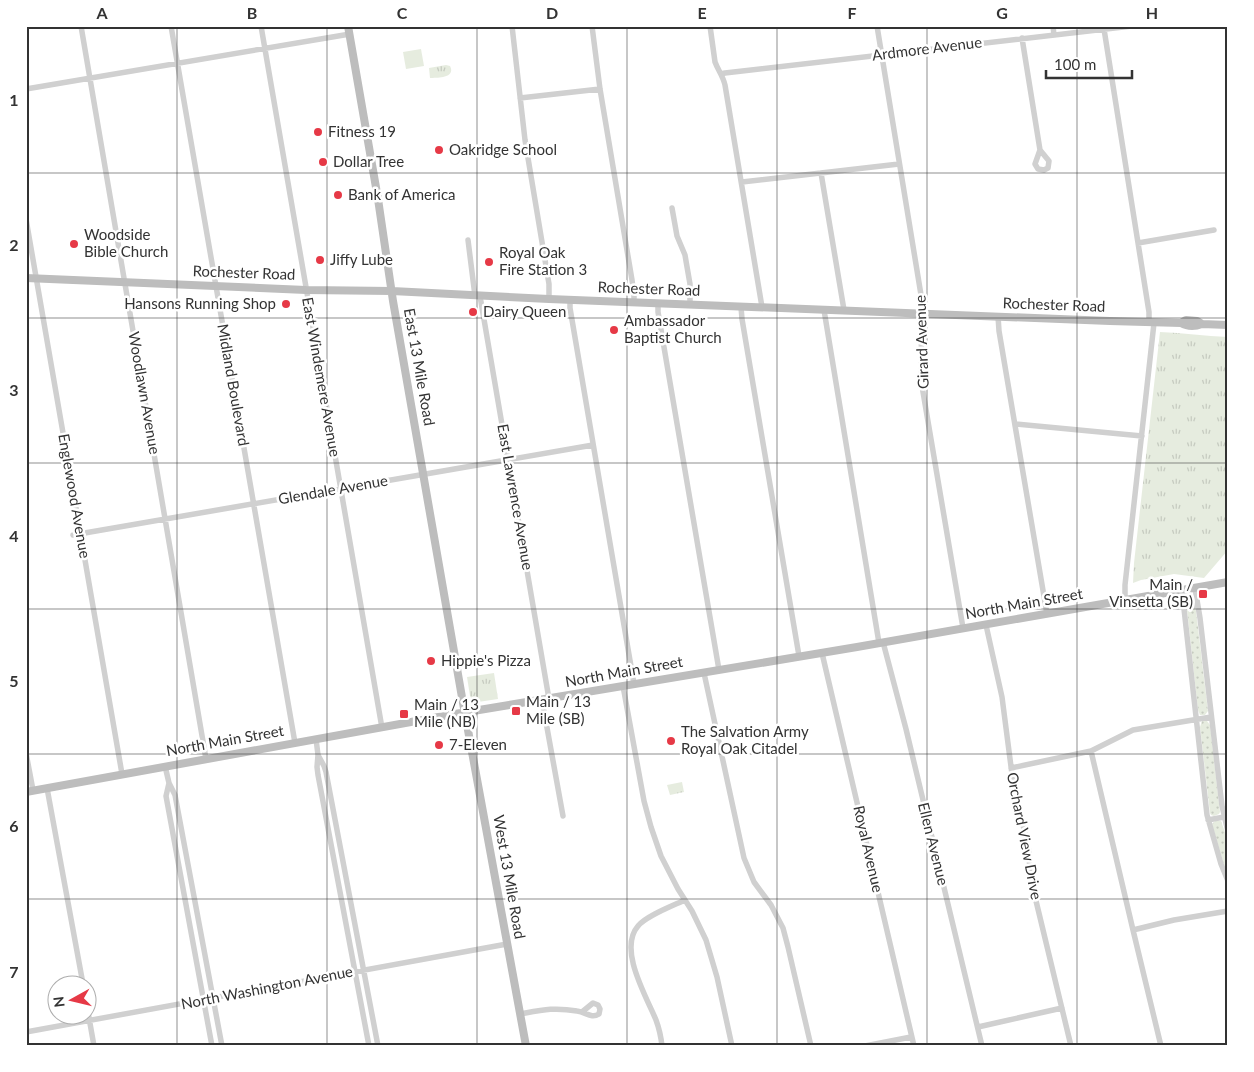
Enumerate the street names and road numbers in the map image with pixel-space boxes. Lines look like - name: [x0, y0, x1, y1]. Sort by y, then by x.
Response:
- street label: Ardmore Avenue: [871, 32, 983, 64]
- street label: Rochester Road: [192, 261, 296, 283]
- street label: Rochester Road: [597, 277, 701, 299]
- street label: Rochester Road: [1002, 293, 1106, 315]
- street label: Girard Avenue: [910, 295, 932, 389]
- street label: East Windemere Avenue: [299, 296, 345, 458]
- street label: East 13 Mile Road: [401, 307, 439, 427]
- street label: Midland Boulevard: [214, 322, 254, 447]
- street label: Woodlawn Avenue: [125, 330, 165, 456]
- street label: East Lawrence Avenue: [494, 422, 538, 571]
- street label: Englewood Avenue: [55, 432, 95, 560]
- street label: Glendale Avenue: [277, 470, 389, 508]
- street label: North Main Street: [964, 584, 1085, 622]
- street label: North Main Street: [564, 652, 685, 690]
- street label: North Main Street: [165, 721, 286, 759]
- street label: Orchard View Drive: [1004, 771, 1046, 901]
- street label: Ellen Avenue: [915, 800, 953, 887]
- street label: Royal Avenue: [850, 804, 888, 894]
- street label: West 13 Mile Road: [490, 813, 530, 940]
- street label: North Washington Avenue: [179, 962, 354, 1013]

